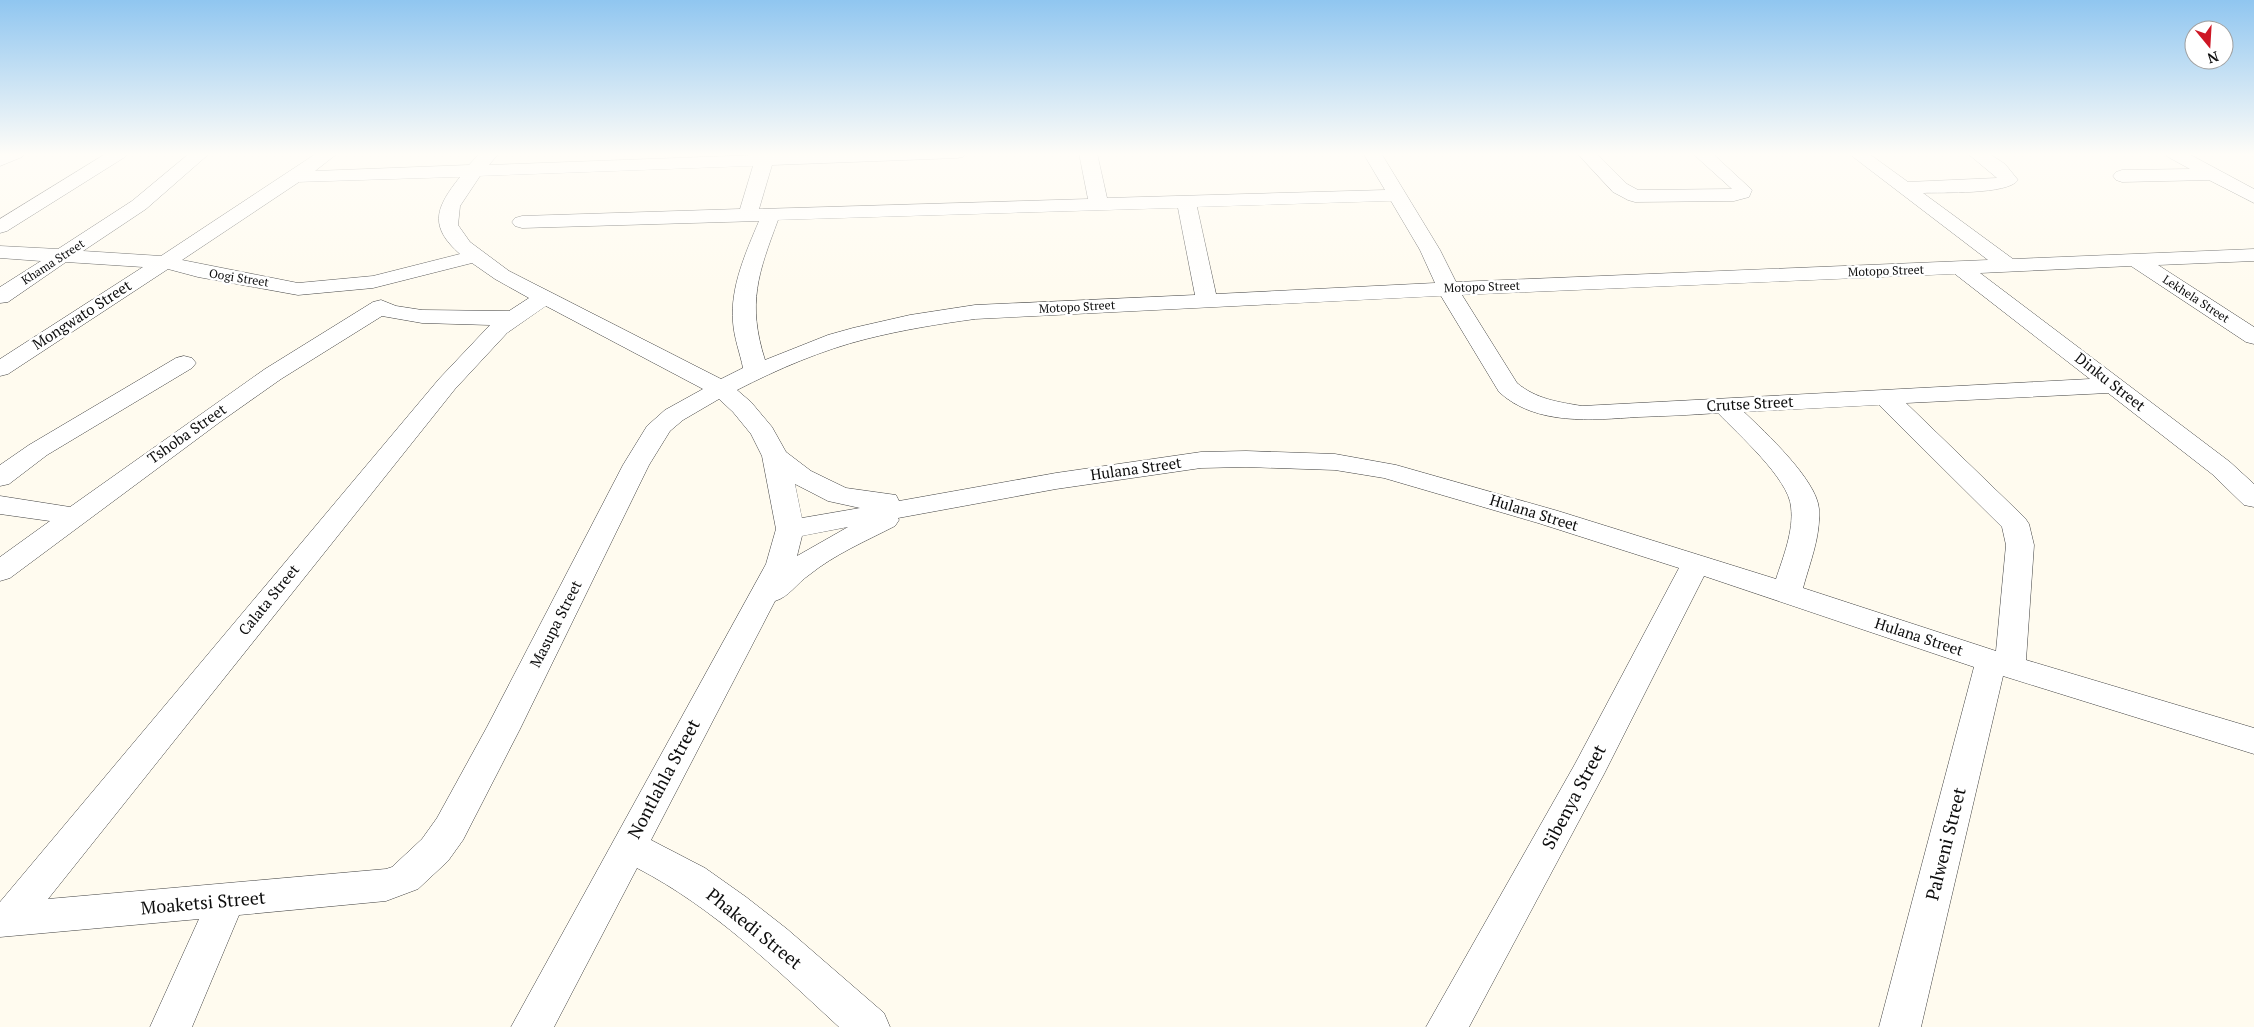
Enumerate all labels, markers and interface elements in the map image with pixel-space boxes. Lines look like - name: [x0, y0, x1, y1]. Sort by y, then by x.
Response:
- north arrow: [2184, 20, 2234, 70]
- text: N: [2205, 47, 2221, 69]
- street label: Khama Street: [18, 235, 88, 288]
- street label: Motopo Street: [1848, 262, 1925, 279]
- street label: Oogi Street: [208, 265, 271, 290]
- street label: Lekhela Street: [2160, 271, 2233, 326]
- street label: Mongwato Street: [28, 274, 135, 354]
- street label: Motopo Street: [1444, 278, 1521, 295]
- street label: Motopo Street: [1038, 297, 1116, 316]
- street label: Dinku Street: [2071, 347, 2150, 415]
- street label: Crutse Street: [1706, 391, 1794, 415]
- street label: Tshoba Street: [143, 398, 230, 468]
- street label: Hulana Street: [1089, 452, 1183, 484]
- street label: Hulana Street: [1487, 489, 1582, 535]
- street label: Calata Street: [233, 559, 303, 639]
- street label: Masupa Street: [525, 576, 586, 671]
- street label: Hulana Street: [1873, 612, 1966, 660]
- street label: Nontlahla Street: [621, 714, 705, 843]
- street label: Sibenya Street: [1535, 740, 1611, 853]
- street label: Palweni Street: [1919, 784, 1971, 903]
- street label: Phakedi Street: [702, 882, 808, 974]
- street label: Moaketsi Street: [140, 885, 267, 919]

